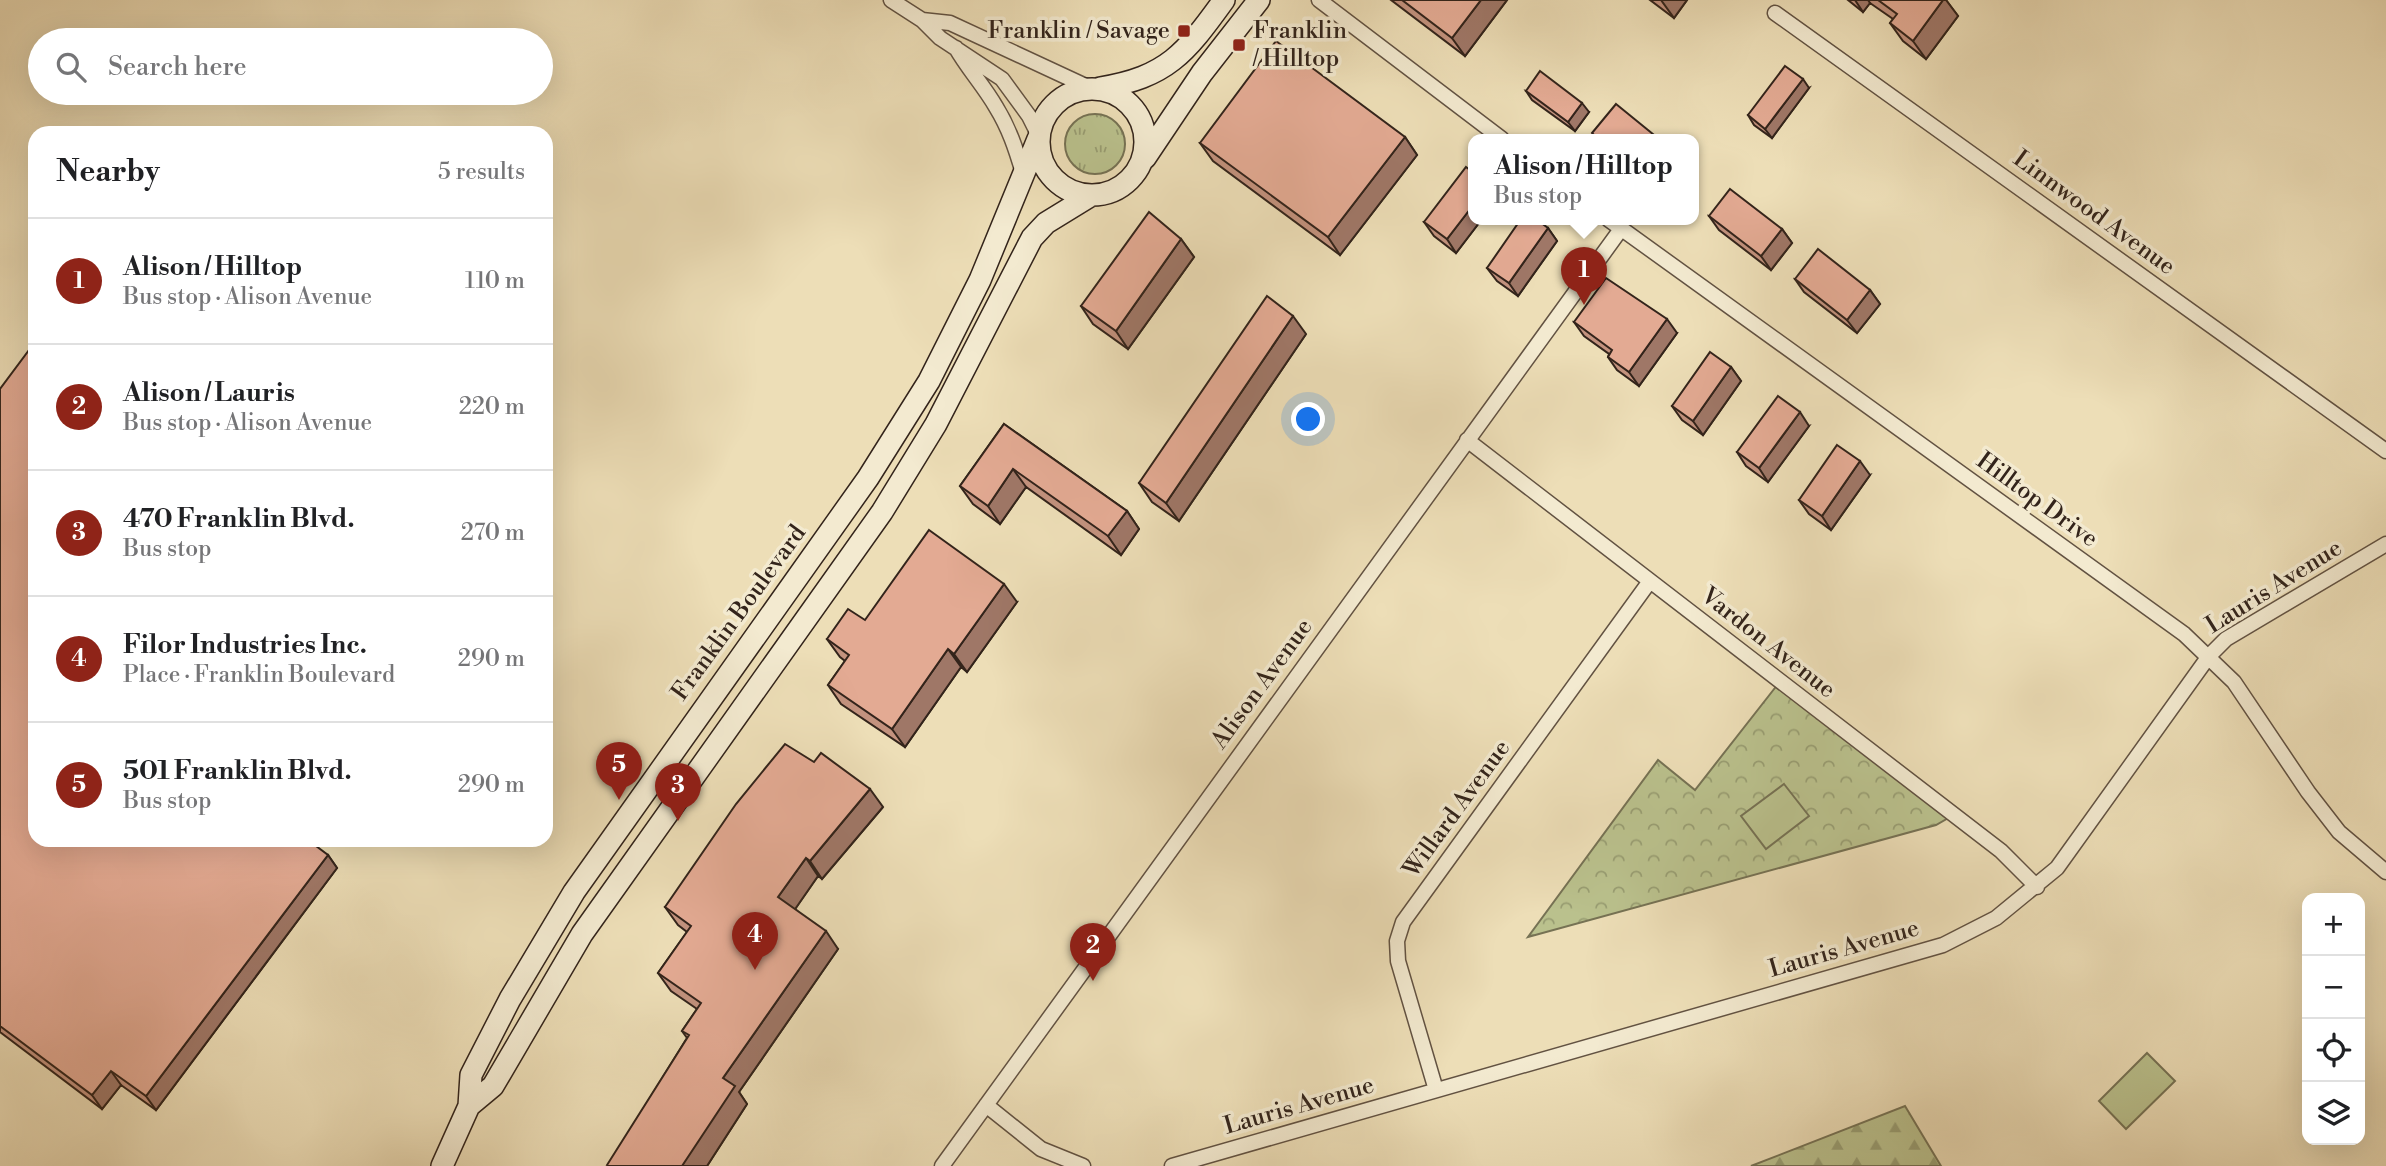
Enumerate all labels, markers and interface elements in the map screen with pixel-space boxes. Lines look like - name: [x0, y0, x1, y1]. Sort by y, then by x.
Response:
- place label: Franklin / Savage: [987, 16, 1170, 46]
- place label: Franklin / Hilltop: [1252, 16, 1347, 74]
- marker: Franklin / Savage: [1176, 23, 1192, 39]
- search box: [28, 28, 553, 105]
- marker: Franklin / Hilltop: [1231, 37, 1247, 53]
- icon: search: [52, 48, 90, 86]
- text: Search here: [108, 51, 247, 83]
- popup: [1468, 134, 1699, 225]
- street label: Linnwood Avenue: [2007, 144, 2181, 282]
- text: Alison / Hilltop: [1494, 150, 1673, 182]
- text: Nearby: [56, 153, 160, 191]
- text: 5 results: [438, 158, 525, 186]
- text: Bus stop: [1494, 182, 1582, 210]
- pin: 1: [1561, 247, 1607, 305]
- text: Alison / Hilltop: [123, 251, 302, 283]
- text: 1: [73, 267, 85, 295]
- text: 110 m: [465, 267, 525, 295]
- text: Bus stop · Alison Avenue: [123, 283, 372, 311]
- text: Alison / Lauris: [123, 377, 295, 409]
- text: 2: [72, 393, 86, 421]
- text: 220 m: [459, 393, 525, 421]
- your location: [1291, 402, 1325, 436]
- text: Bus stop · Alison Avenue: [123, 409, 372, 437]
- street label: Hilltop Drive: [1970, 446, 2104, 554]
- text: 470 Franklin Blvd.: [123, 503, 355, 535]
- text: 3: [72, 519, 86, 547]
- text: 270 m: [461, 519, 525, 547]
- street label: Franklin Boulevard: [665, 519, 813, 707]
- street label: Lauris Avenue: [2200, 533, 2348, 641]
- text: Bus stop: [123, 535, 211, 563]
- street label: Vardon Avenue: [1694, 580, 1841, 705]
- street label: Alison Avenue: [1204, 613, 1319, 756]
- text: Filor Industries Inc.: [123, 629, 367, 661]
- text: 4: [71, 645, 87, 673]
- text: 290 m: [458, 645, 525, 673]
- text: Place · Franklin Boulevard: [123, 661, 395, 689]
- street label: Willard Avenue: [1396, 734, 1517, 885]
- pin: 5: [596, 742, 642, 800]
- text: 501 Franklin Blvd.: [123, 755, 352, 787]
- pin: 3: [655, 763, 701, 821]
- text: 5: [72, 771, 86, 799]
- text: 290 m: [458, 771, 525, 799]
- text: Bus stop: [123, 787, 211, 815]
- map controls: [2302, 893, 2365, 1145]
- button: +: [2302, 893, 2365, 956]
- pin: 4: [732, 912, 778, 970]
- street label: Lauris Avenue: [1765, 913, 1923, 985]
- pin: 2: [1070, 923, 1116, 981]
- button: −: [2302, 956, 2365, 1019]
- button: locate: [2302, 1019, 2365, 1082]
- street label: Lauris Avenue: [1220, 1070, 1378, 1142]
- button: layers: [2302, 1082, 2365, 1145]

